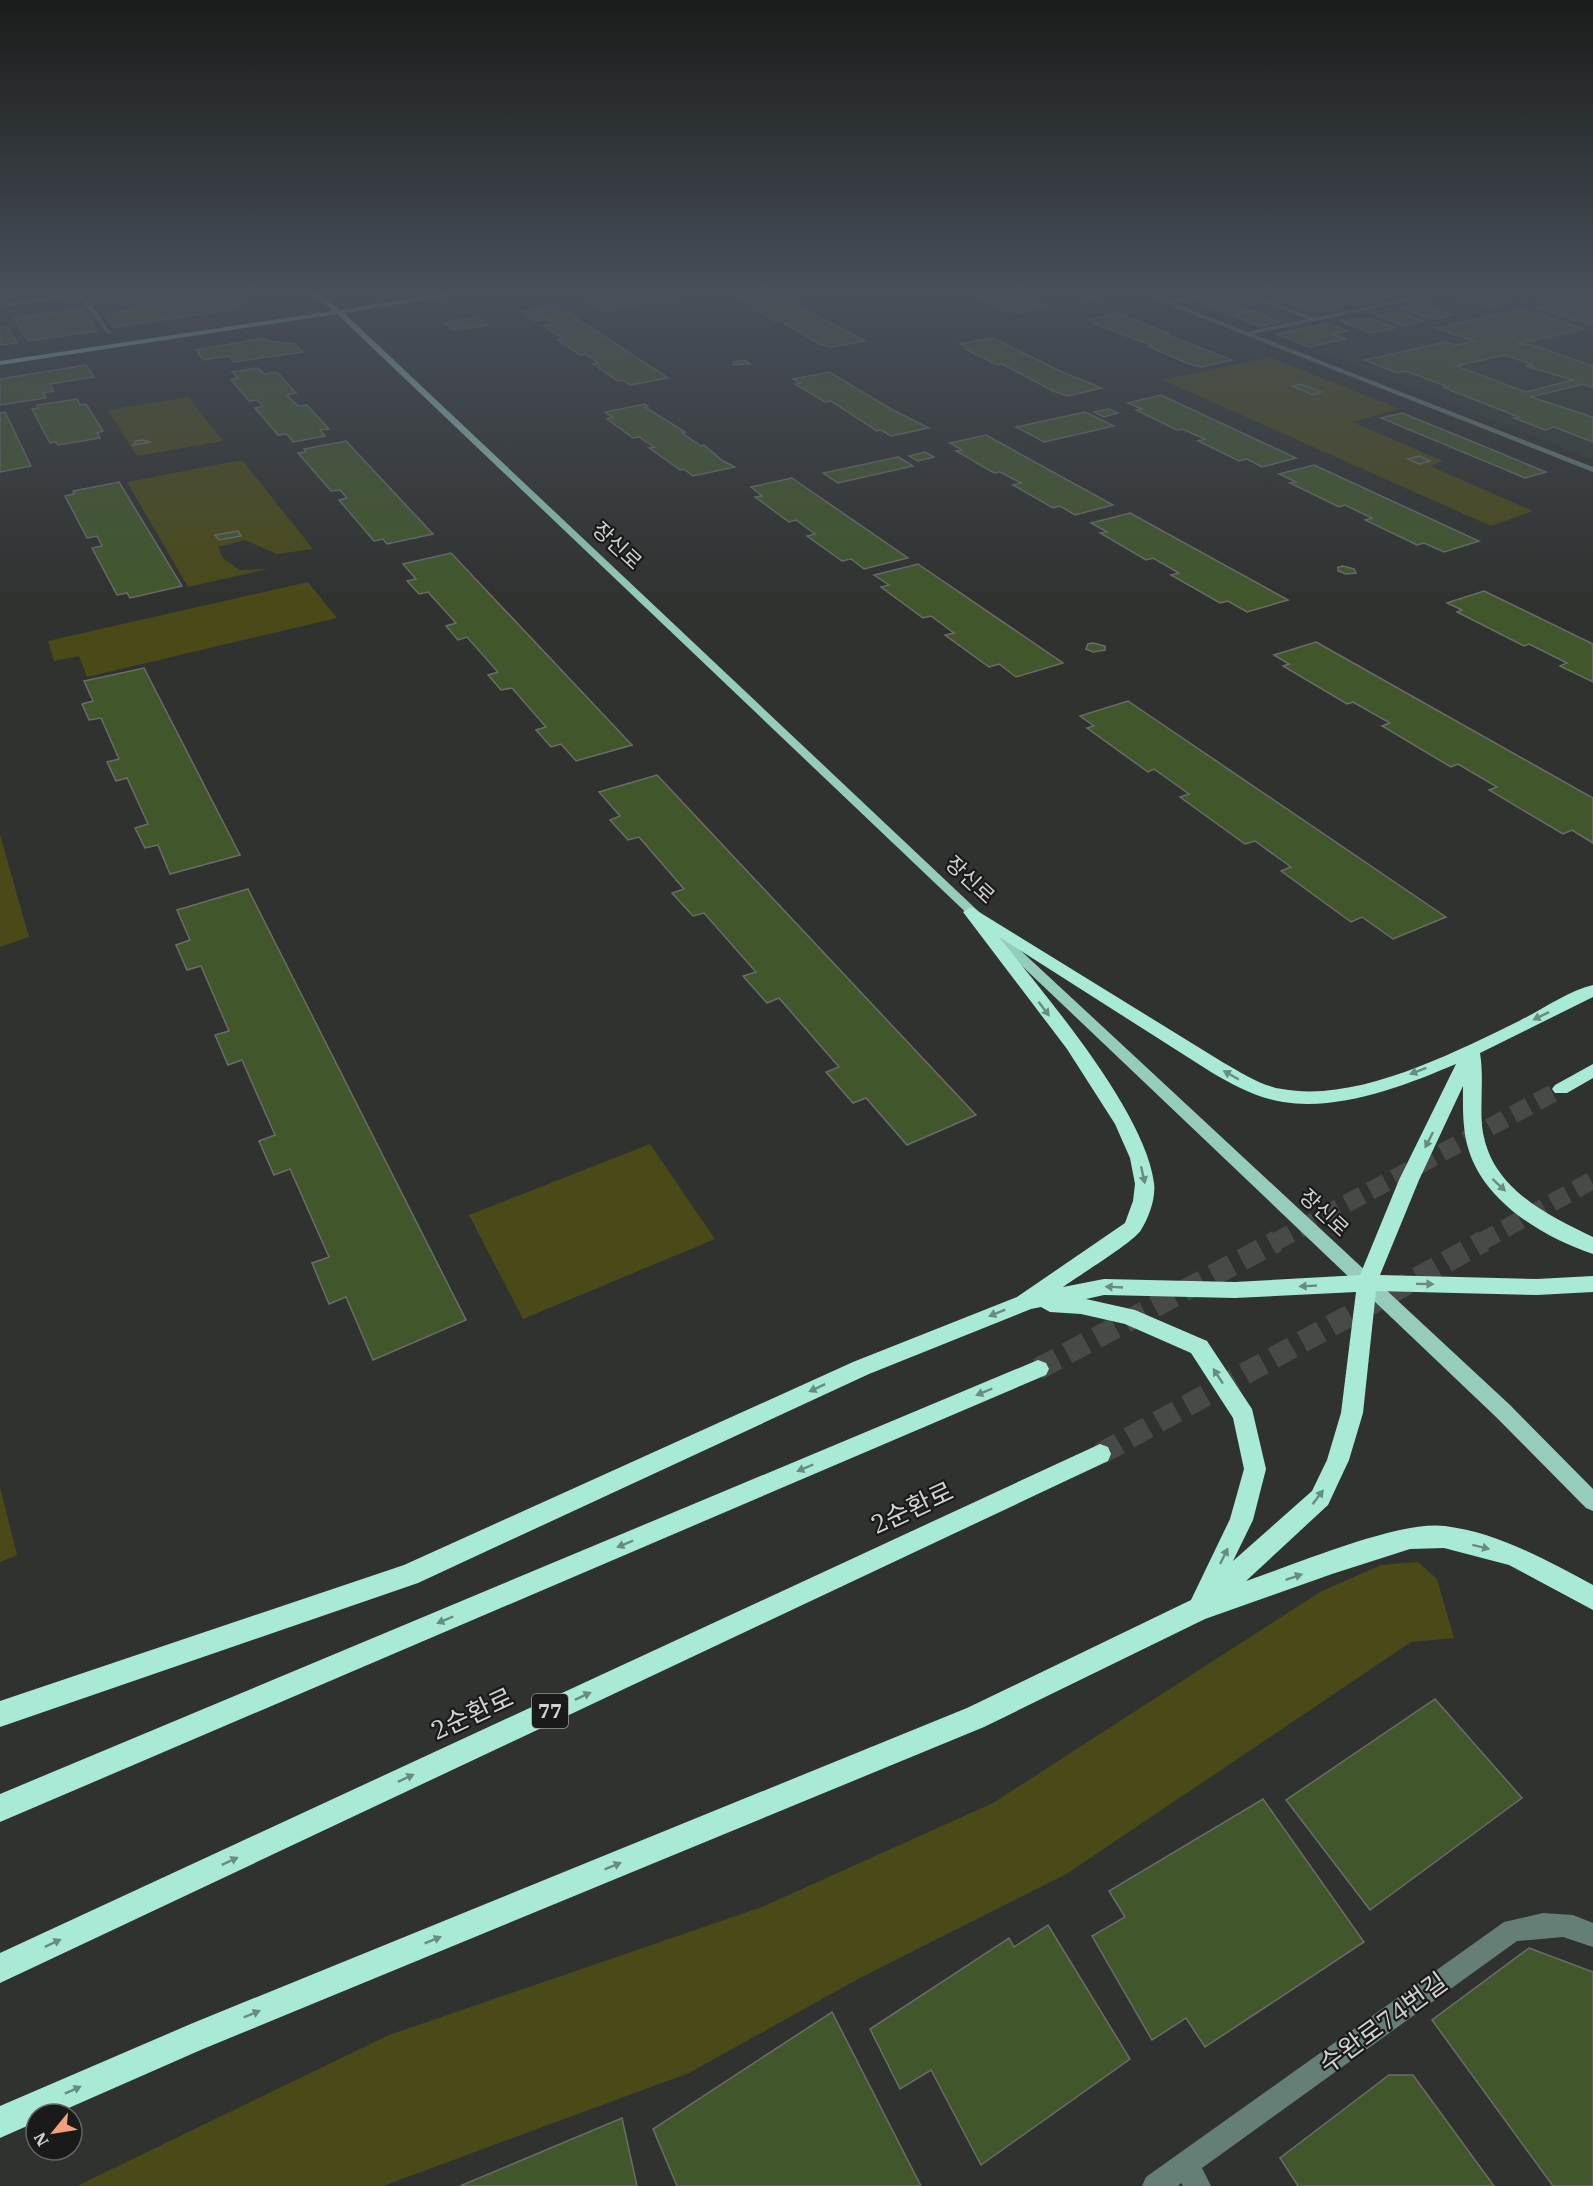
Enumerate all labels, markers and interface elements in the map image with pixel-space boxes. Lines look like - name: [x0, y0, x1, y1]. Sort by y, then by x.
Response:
- street label: 장신로: [587, 515, 648, 575]
- street label: 장신로: [940, 849, 1001, 909]
- one-way arrow: [1038, 1000, 1050, 1016]
- one-way arrow: [1532, 1012, 1549, 1021]
- one-way arrow: [1408, 1066, 1426, 1076]
- one-way arrow: [1223, 1069, 1239, 1080]
- one-way arrow: [1424, 1132, 1434, 1149]
- one-way arrow: [1138, 1166, 1148, 1184]
- one-way arrow: [1491, 1178, 1506, 1192]
- street label: 장신로: [1294, 1182, 1355, 1242]
- one-way arrow: [1416, 1280, 1435, 1289]
- one-way arrow: [1299, 1282, 1318, 1291]
- one-way arrow: [1104, 1283, 1123, 1292]
- one-way arrow: [988, 1309, 1006, 1318]
- one-way arrow: [1213, 1368, 1224, 1384]
- one-way arrow: [808, 1384, 826, 1393]
- one-way arrow: [975, 1387, 993, 1397]
- one-way arrow: [795, 1463, 813, 1473]
- street label: 2순환로: [865, 1473, 958, 1541]
- one-way arrow: [1311, 1490, 1323, 1505]
- one-way arrow: [616, 1540, 634, 1549]
- one-way arrow: [1472, 1543, 1490, 1552]
- one-way arrow: [1219, 1548, 1228, 1565]
- one-way arrow: [1285, 1571, 1303, 1581]
- one-way arrow: [436, 1615, 454, 1625]
- street label: 2순환로: [425, 1679, 518, 1747]
- one-way arrow: [574, 1691, 591, 1700]
- road number: 77: [532, 1694, 568, 1728]
- one-way arrow: [398, 1774, 415, 1783]
- one-way arrow: [221, 1856, 238, 1865]
- one-way arrow: [604, 1861, 622, 1870]
- one-way arrow: [424, 1935, 442, 1945]
- one-way arrow: [44, 1938, 62, 1948]
- street label: 수완로74번길: [1311, 1964, 1453, 2080]
- one-way arrow: [243, 2009, 261, 2018]
- one-way arrow: [64, 2086, 81, 2095]
- north arrow: [24, 2102, 84, 2162]
- text: N: [29, 2129, 53, 2150]

